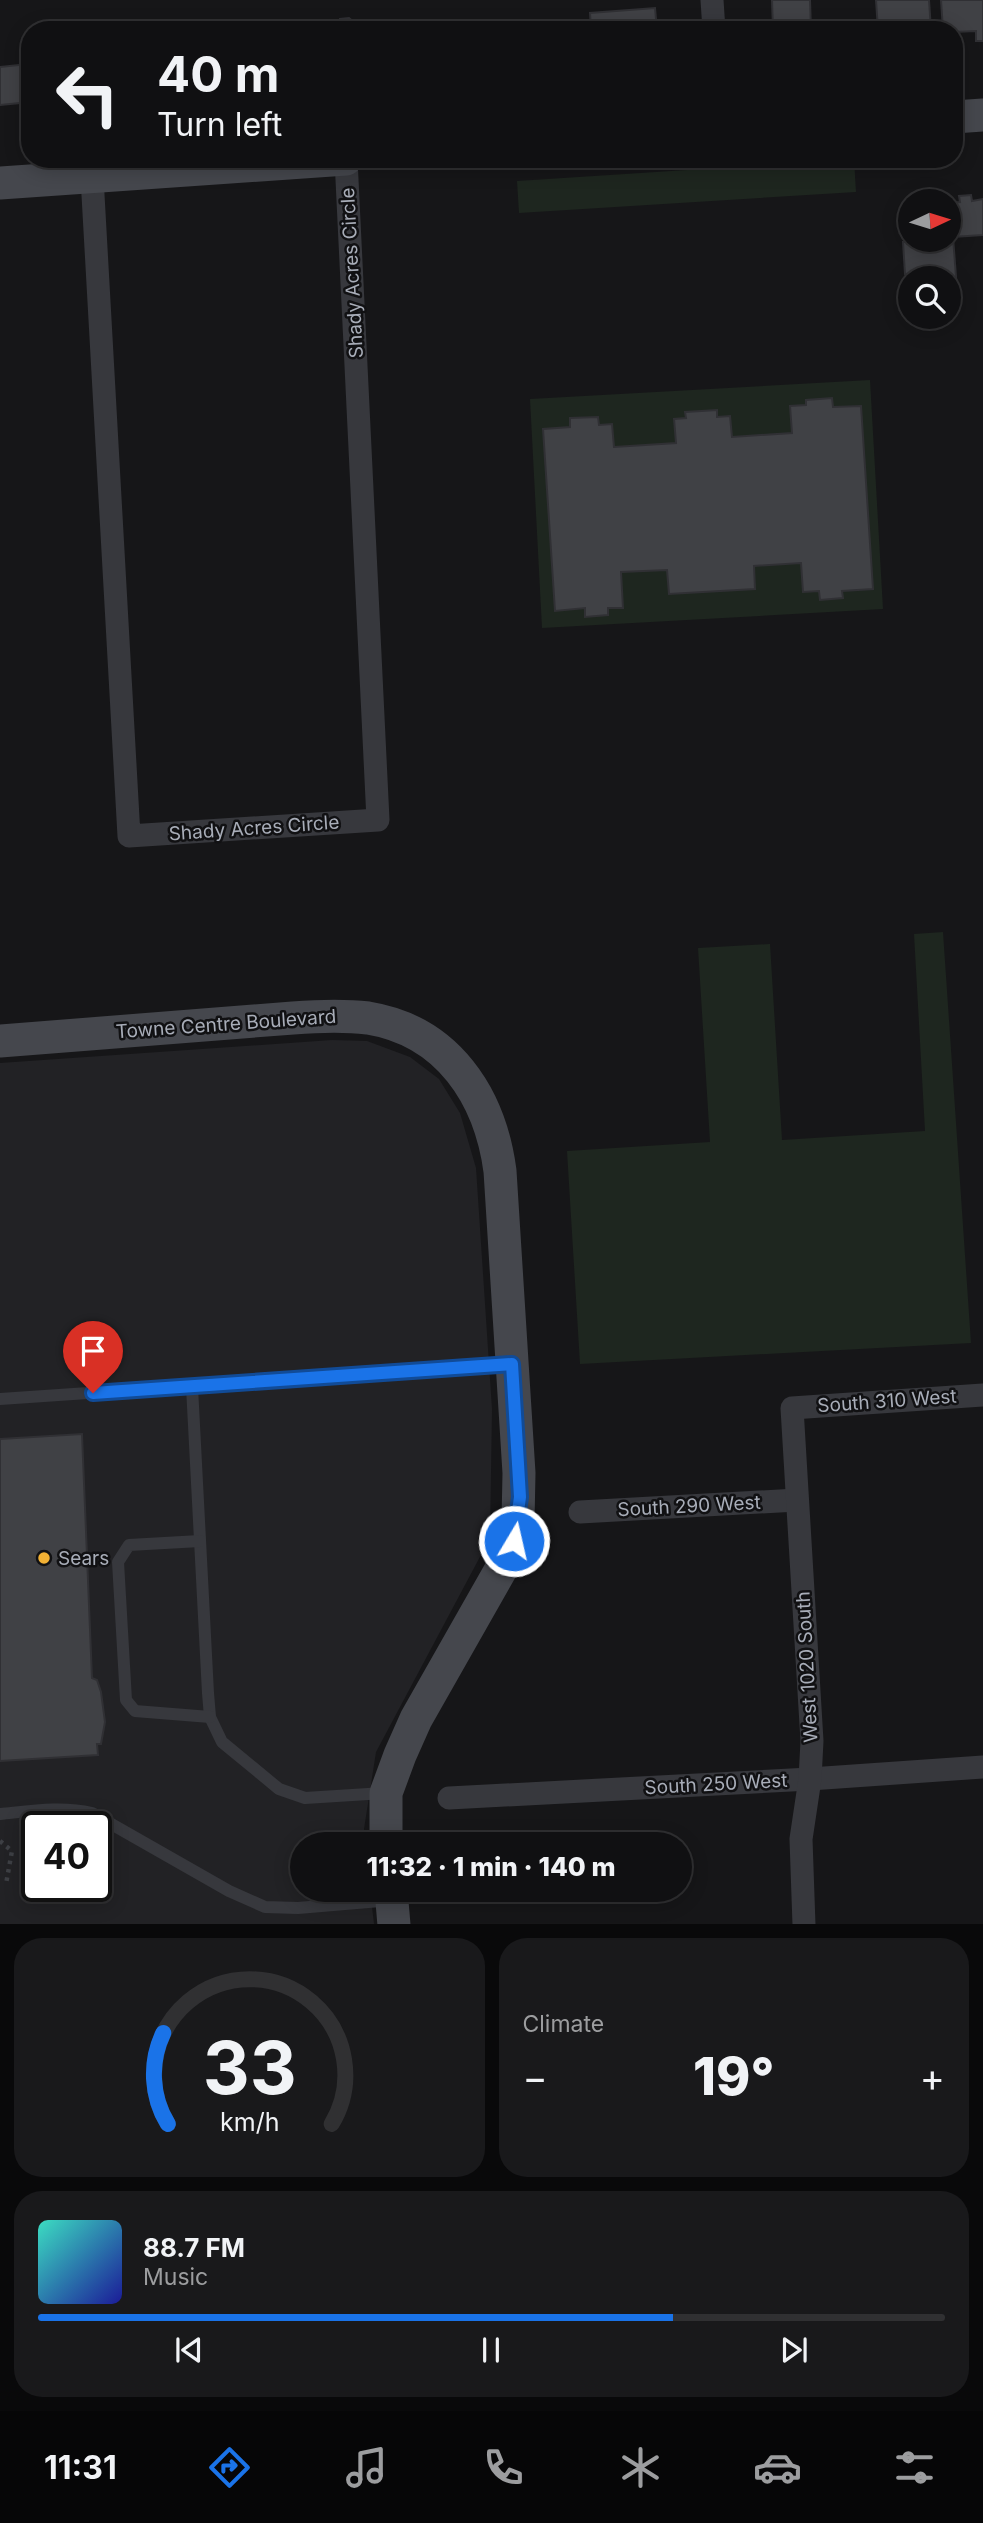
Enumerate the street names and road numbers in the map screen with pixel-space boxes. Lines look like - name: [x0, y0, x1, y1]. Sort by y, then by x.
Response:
- street label: Shady Acres Circle: [336, 187, 368, 359]
- street label: Shady Acres Circle: [168, 811, 340, 845]
- street label: Towne Centre Boulevard: [115, 1005, 337, 1043]
- street label: South 310 West: [817, 1385, 957, 1417]
- street label: South 290 West: [617, 1491, 761, 1521]
- street label: West 1020 South: [792, 1591, 822, 1743]
- street label: South 250 West: [644, 1769, 788, 1799]

